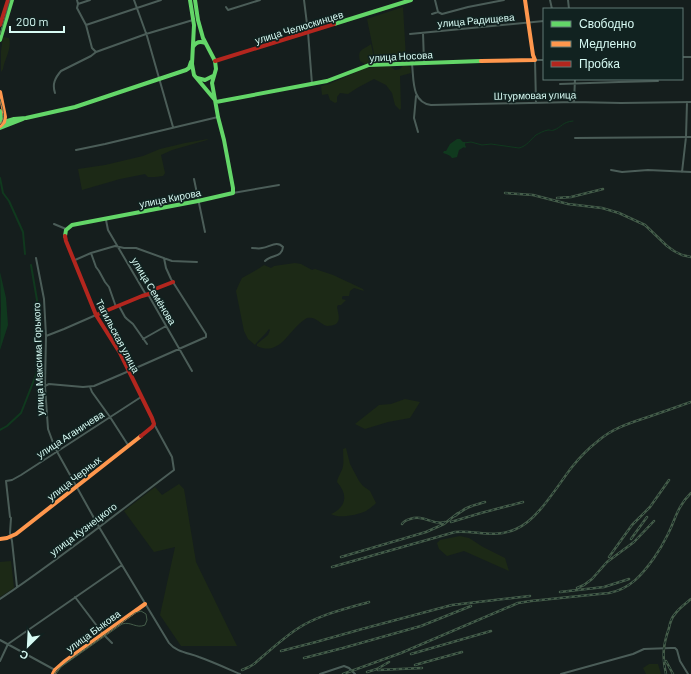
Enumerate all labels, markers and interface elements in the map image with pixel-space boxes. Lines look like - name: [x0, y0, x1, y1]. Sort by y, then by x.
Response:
- scale bar: [10, 8, 64, 34]
- street label: улица Челюскинцев: [253, 8, 345, 46]
- legend: [543, 8, 683, 80]
- street label: улица Радищева: [437, 11, 515, 29]
- text: 200 m: [16, 14, 48, 28]
- text: Свободно: [579, 16, 634, 31]
- text: Медленно: [579, 36, 636, 51]
- street label: улица Носова: [369, 48, 434, 64]
- text: Пробка: [579, 56, 620, 71]
- street label: Штурмовая улица: [494, 88, 577, 102]
- street label: улица Кирова: [138, 186, 202, 210]
- street label: улица Семёнова: [129, 255, 179, 327]
- street label: Тагильская улица: [94, 297, 143, 375]
- street label: улица Максима Горького: [30, 302, 46, 416]
- street label: улица Аганичева: [34, 408, 106, 460]
- street label: улица Черных: [45, 453, 103, 503]
- street label: улица Кузнецкого: [47, 500, 119, 558]
- street label: улица Быкова: [64, 607, 123, 655]
- north arrow: [8, 626, 48, 666]
- text: С: [17, 648, 30, 663]

